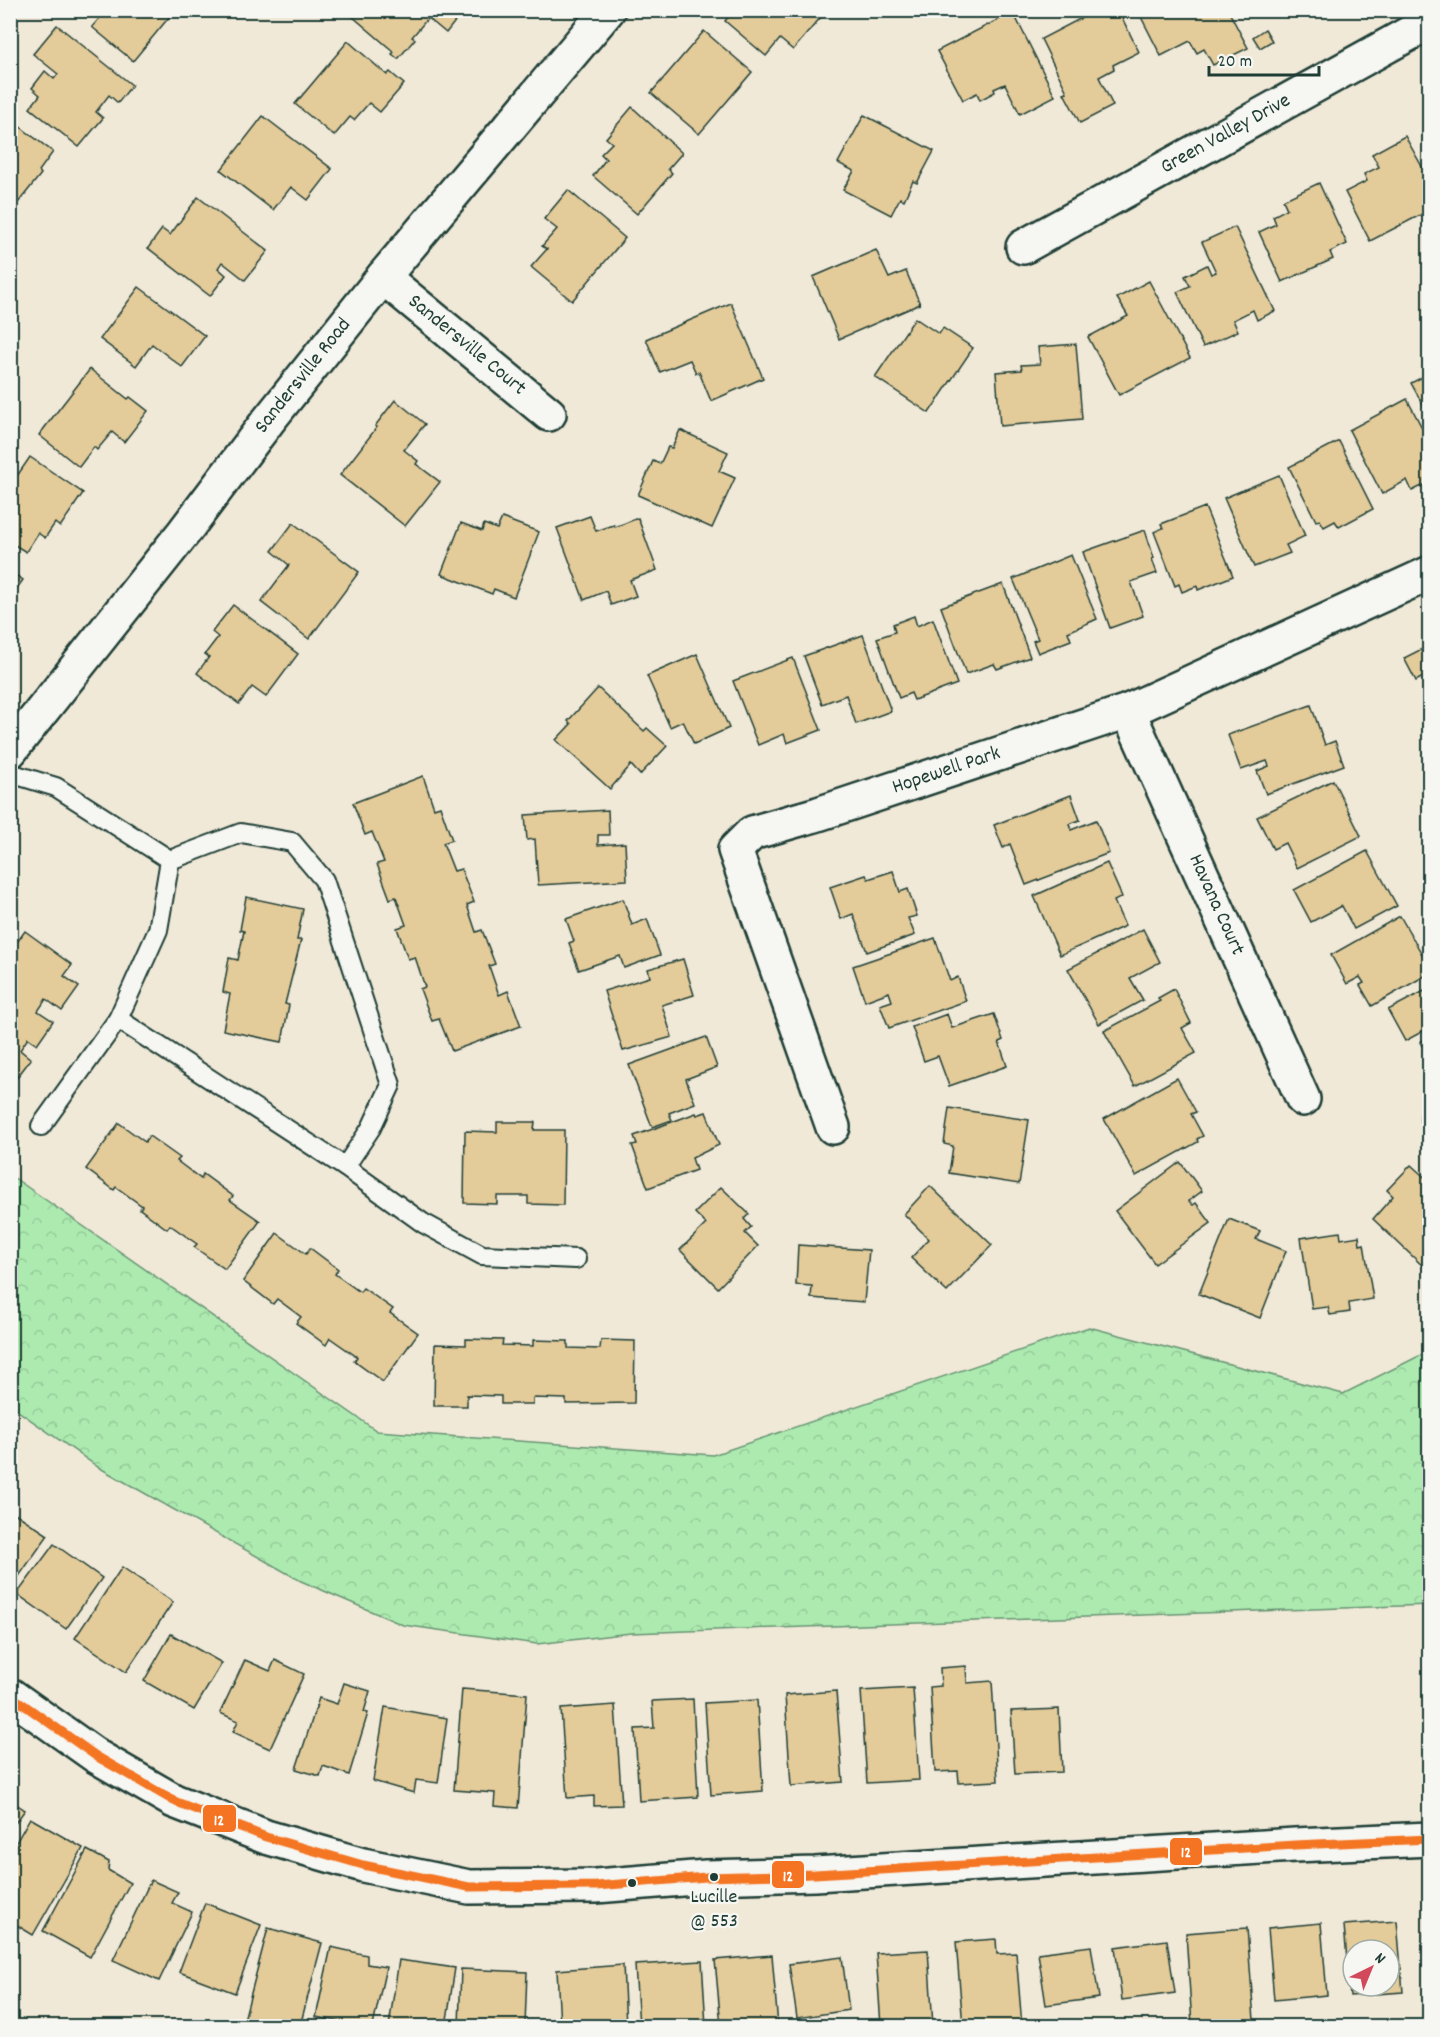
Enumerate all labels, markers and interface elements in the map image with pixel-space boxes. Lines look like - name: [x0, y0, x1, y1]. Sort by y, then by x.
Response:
- scale bar: [1209, 39, 1318, 77]
- text: 20 m: [1218, 50, 1252, 75]
- street label: Green Valley Drive: [1156, 87, 1297, 183]
- street label: Sandersville Court: [401, 288, 532, 404]
- street label: Sandersville Road: [248, 312, 359, 441]
- street label: Hopewell Park: [888, 739, 1005, 803]
- street label: Havana Court: [1180, 850, 1252, 961]
- line badge: 12: [202, 1804, 237, 1833]
- text: 12: [214, 1810, 224, 1833]
- line badge: 12: [1169, 1837, 1203, 1866]
- text: 12: [1181, 1842, 1191, 1865]
- line badge: 12: [771, 1860, 805, 1889]
- text: 12: [783, 1866, 793, 1889]
- marker: Lucille @ 553: [708, 1871, 720, 1883]
- unlabelled marker: [626, 1877, 638, 1889]
- place label: Lucille @ 553: [690, 1884, 738, 1936]
- north arrow: [1341, 1938, 1401, 1998]
- text: N: [1369, 1948, 1390, 1970]

